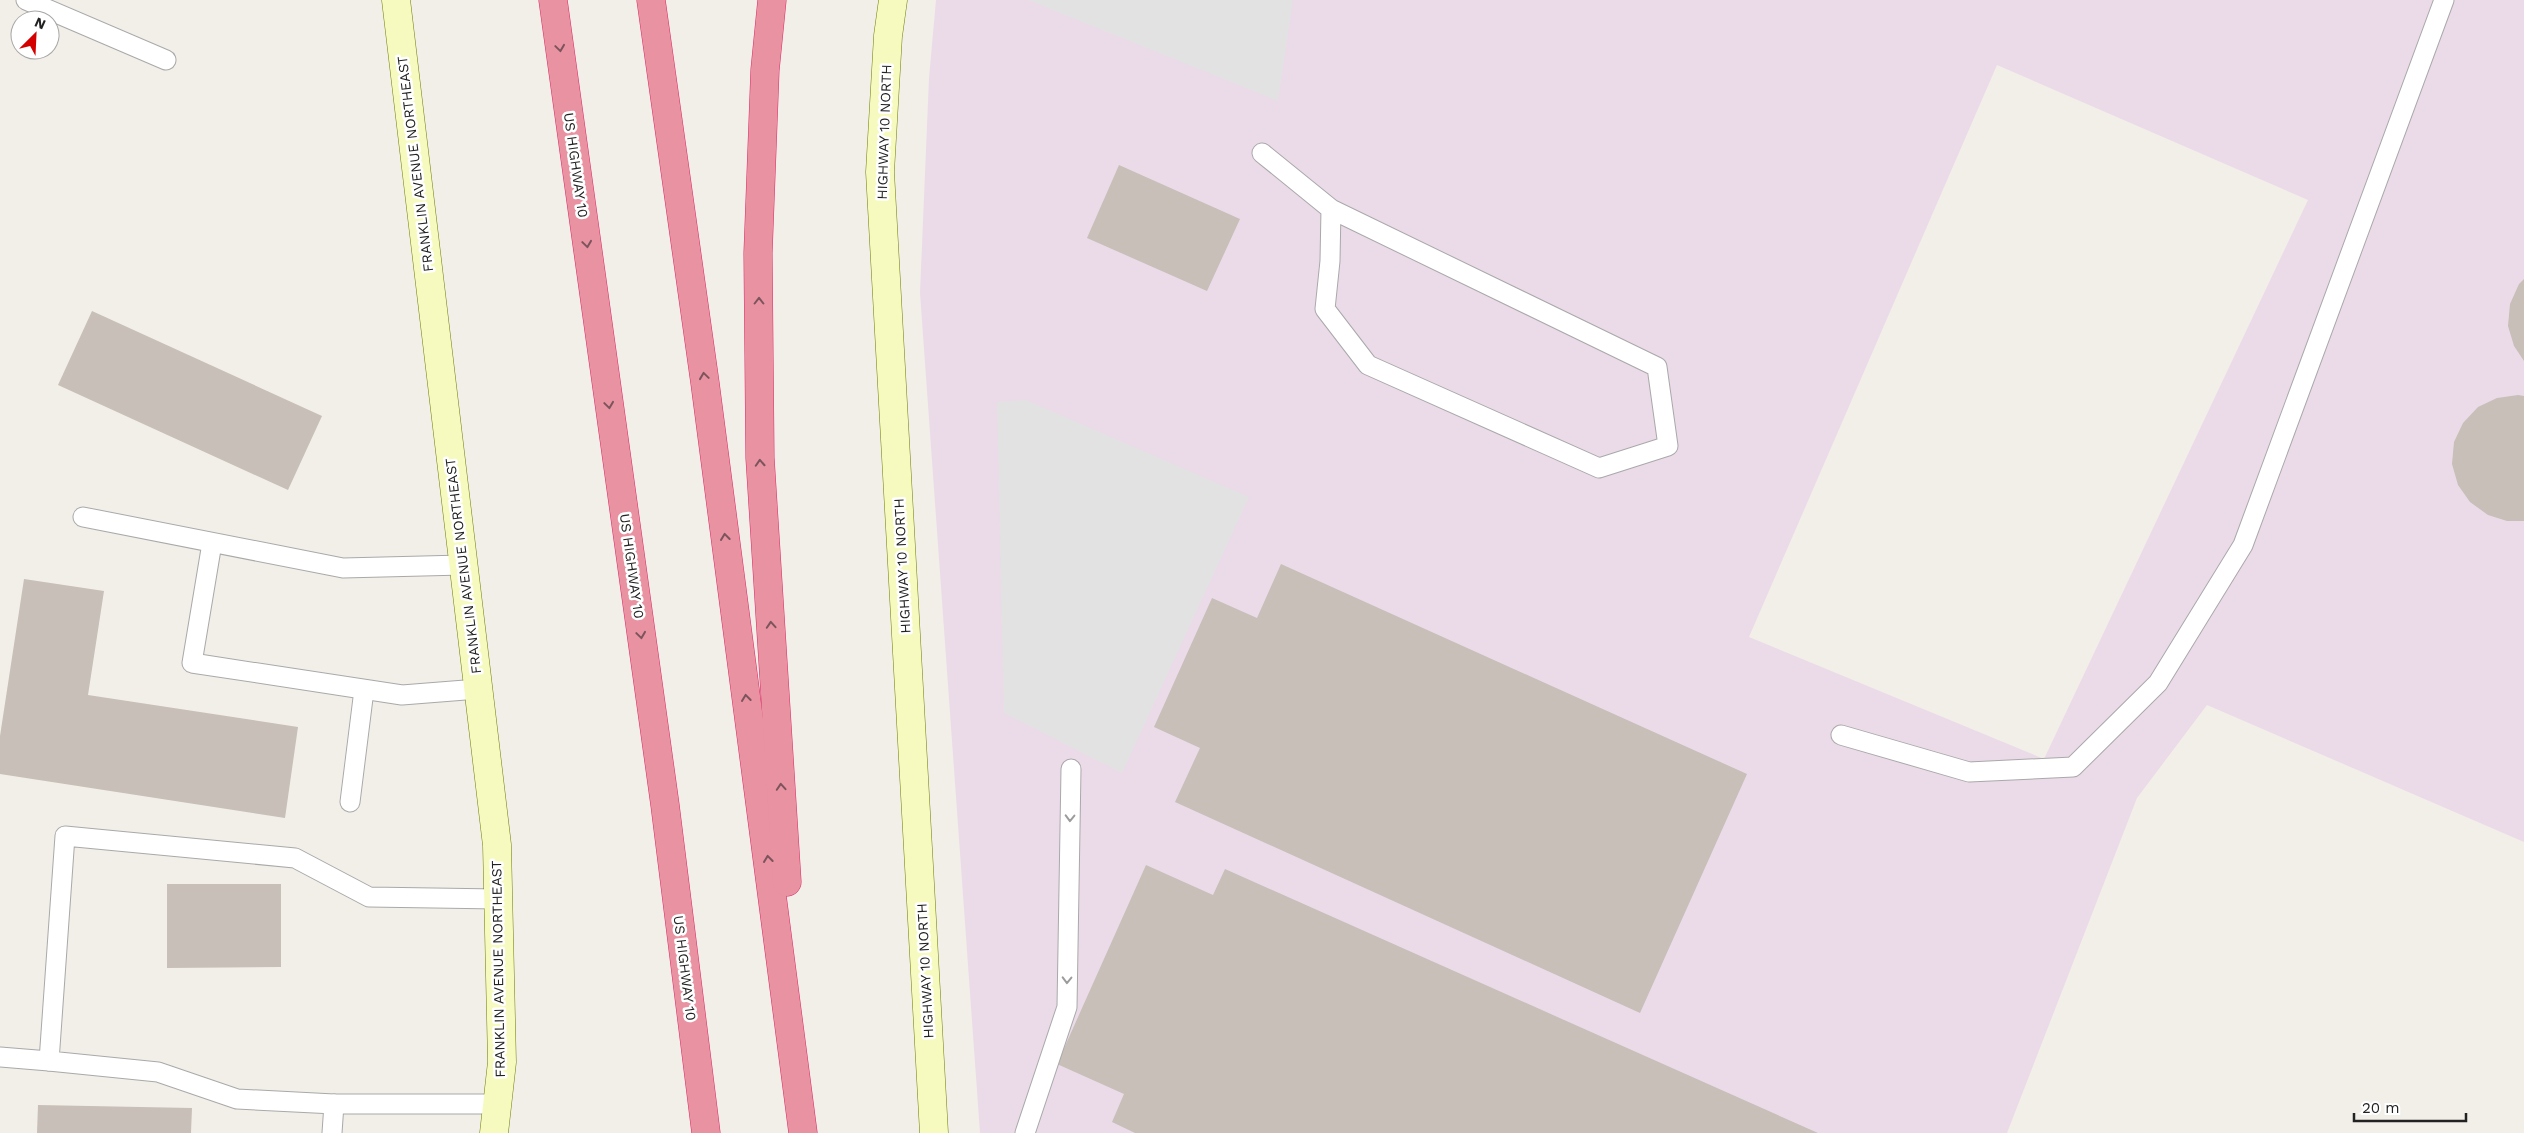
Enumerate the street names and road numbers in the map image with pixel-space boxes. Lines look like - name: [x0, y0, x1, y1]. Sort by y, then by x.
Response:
- street label: FRANKLIN AVENUE NORTHEAST: [394, 55, 436, 273]
- street label: HIGHWAY 10 NORTH: [874, 64, 894, 200]
- street label: US HIGHWAY 10: [561, 111, 591, 219]
- street label: FRANKLIN AVENUE NORTHEAST: [442, 457, 484, 675]
- street label: HIGHWAY 10 NORTH: [890, 498, 914, 634]
- street label: US HIGHWAY 10: [617, 512, 647, 620]
- street label: FRANKLIN AVENUE NORTHEAST: [488, 860, 508, 1078]
- street label: HIGHWAY 10 NORTH: [913, 903, 937, 1039]
- street label: US HIGHWAY 10: [671, 915, 699, 1021]

